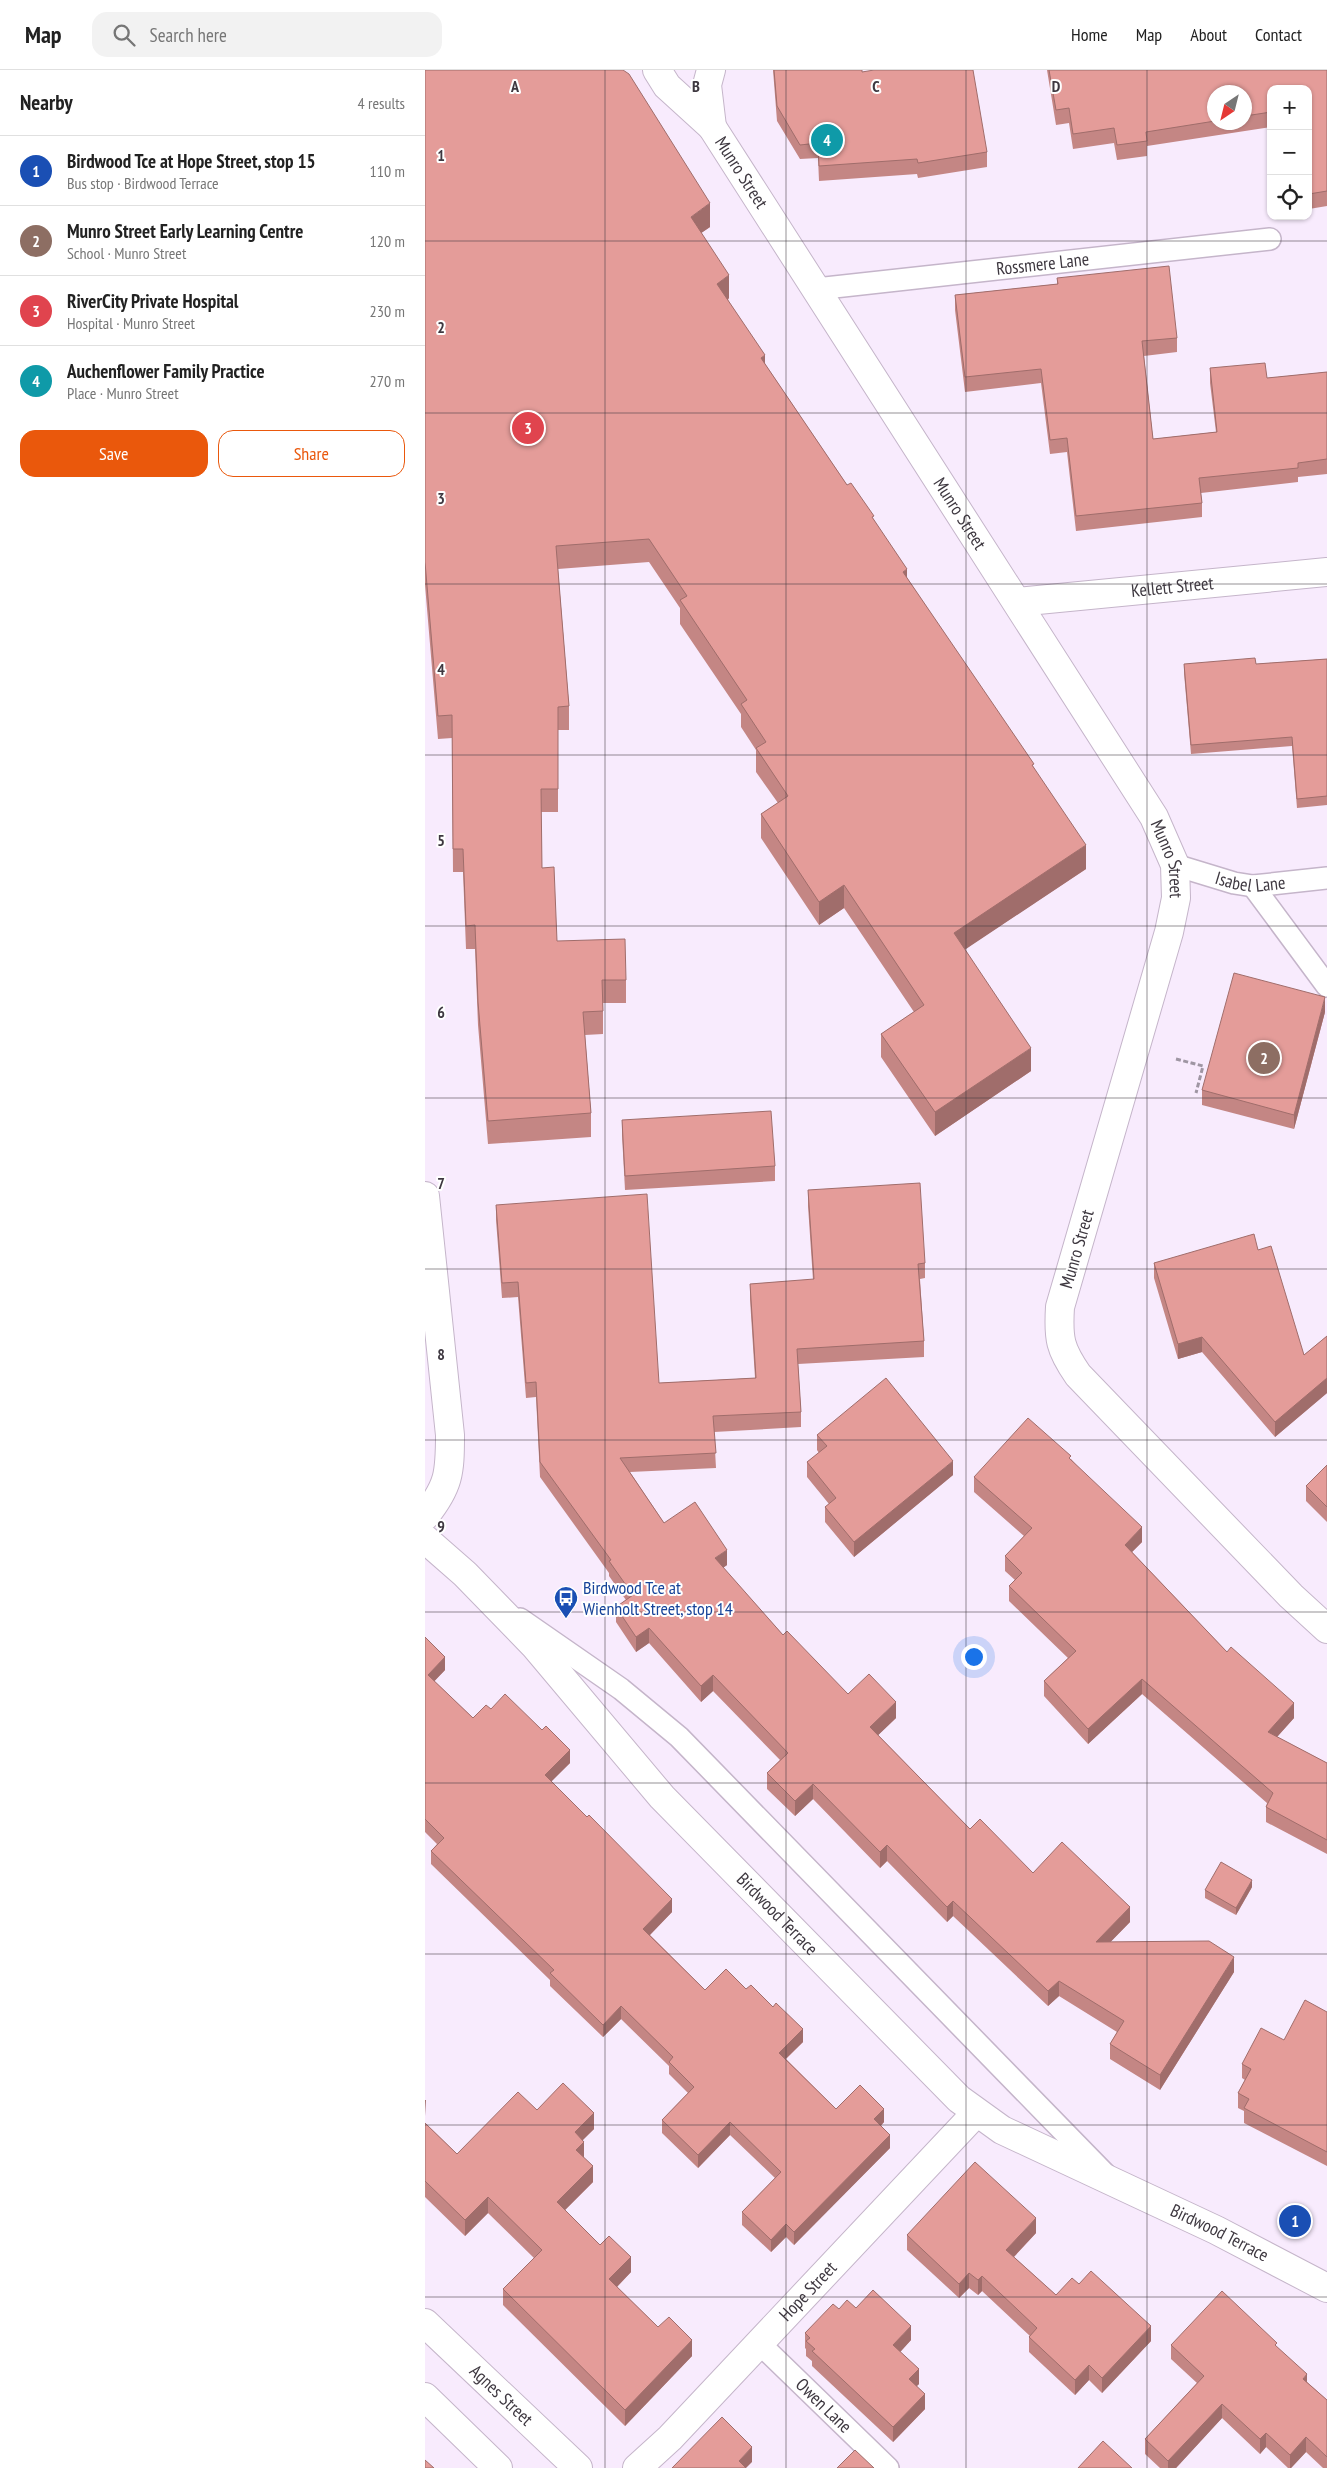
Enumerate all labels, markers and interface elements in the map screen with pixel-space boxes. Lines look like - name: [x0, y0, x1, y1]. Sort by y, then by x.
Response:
- search box: [92, 12, 442, 57]
- text: Map: [25, 19, 62, 50]
- icon: search: [110, 21, 138, 49]
- text: Search here: [150, 23, 227, 47]
- text: Home: [1071, 23, 1108, 46]
- text: Map: [1136, 23, 1162, 46]
- text: About: [1190, 23, 1227, 46]
- text: Contact: [1255, 23, 1302, 46]
- text: A: [510, 76, 520, 96]
- text: B: [692, 76, 700, 96]
- text: C: [872, 76, 880, 96]
- text: D: [1052, 76, 1061, 96]
- north arrow: [1207, 85, 1252, 130]
- map controls: [1267, 85, 1312, 220]
- button: +: [1267, 85, 1312, 130]
- text: Nearby: [20, 89, 73, 116]
- text: 4 results: [358, 93, 405, 113]
- pin: 4: [811, 121, 843, 159]
- button: −: [1267, 130, 1312, 175]
- street label: Munro Street: [710, 132, 773, 213]
- text: 1: [437, 145, 445, 165]
- text: Birdwood Tce at Hope Street, stop 15: [67, 149, 316, 173]
- text: 1: [32, 161, 40, 181]
- text: 110 m: [370, 161, 405, 181]
- text: Bus stop · Birdwood Terrace: [67, 173, 219, 193]
- button: locate: [1267, 175, 1312, 220]
- text: Munro Street Early Learning Centre: [67, 219, 303, 243]
- text: 2: [32, 231, 40, 251]
- text: 120 m: [370, 231, 405, 251]
- text: School · Munro Street: [67, 243, 186, 263]
- street label: Rossmere Lane: [995, 247, 1090, 280]
- text: RiverCity Private Hospital: [67, 289, 238, 313]
- text: 3: [32, 301, 40, 321]
- text: 230 m: [370, 301, 405, 321]
- text: Hospital · Munro Street: [67, 313, 195, 333]
- text: 2: [437, 317, 445, 337]
- text: Auchenflower Family Practice: [67, 359, 265, 383]
- text: 4: [32, 371, 40, 391]
- text: 270 m: [370, 371, 405, 391]
- text: Place · Munro Street: [67, 383, 179, 403]
- pin: 3: [512, 409, 544, 447]
- button: Save: [20, 430, 208, 477]
- button: Share: [218, 430, 405, 477]
- street label: Munro Street: [929, 473, 992, 554]
- text: 3: [437, 488, 445, 508]
- street label: Kellett Street: [1130, 571, 1214, 602]
- text: 4: [437, 659, 445, 679]
- street label: Munro Street: [1146, 816, 1188, 898]
- text: 5: [437, 830, 445, 850]
- street label: Isabel Lane: [1213, 866, 1286, 897]
- text: 6: [437, 1002, 445, 1022]
- pin: 2: [1248, 1039, 1280, 1077]
- text: 7: [437, 1173, 445, 1193]
- street label: Munro Street: [1054, 1207, 1099, 1291]
- text: 8: [437, 1344, 445, 1364]
- text: 9: [437, 1516, 445, 1536]
- place label: Birdwood Tce at Wienholt Street, stop 14: [583, 1576, 733, 1620]
- bus stop icon: Birdwood Tce at Wienholt Street, stop 14: [553, 1585, 579, 1619]
- your location: [961, 1644, 987, 1670]
- street label: Birdwood Terrace: [732, 1868, 823, 1960]
- street label: Birdwood Terrace: [1167, 2198, 1273, 2266]
- pin: 1: [1279, 2202, 1311, 2240]
- street label: Hope Street: [774, 2256, 841, 2326]
- street label: Agnes Street: [465, 2359, 538, 2430]
- street label: Owen Lane: [791, 2373, 857, 2438]

